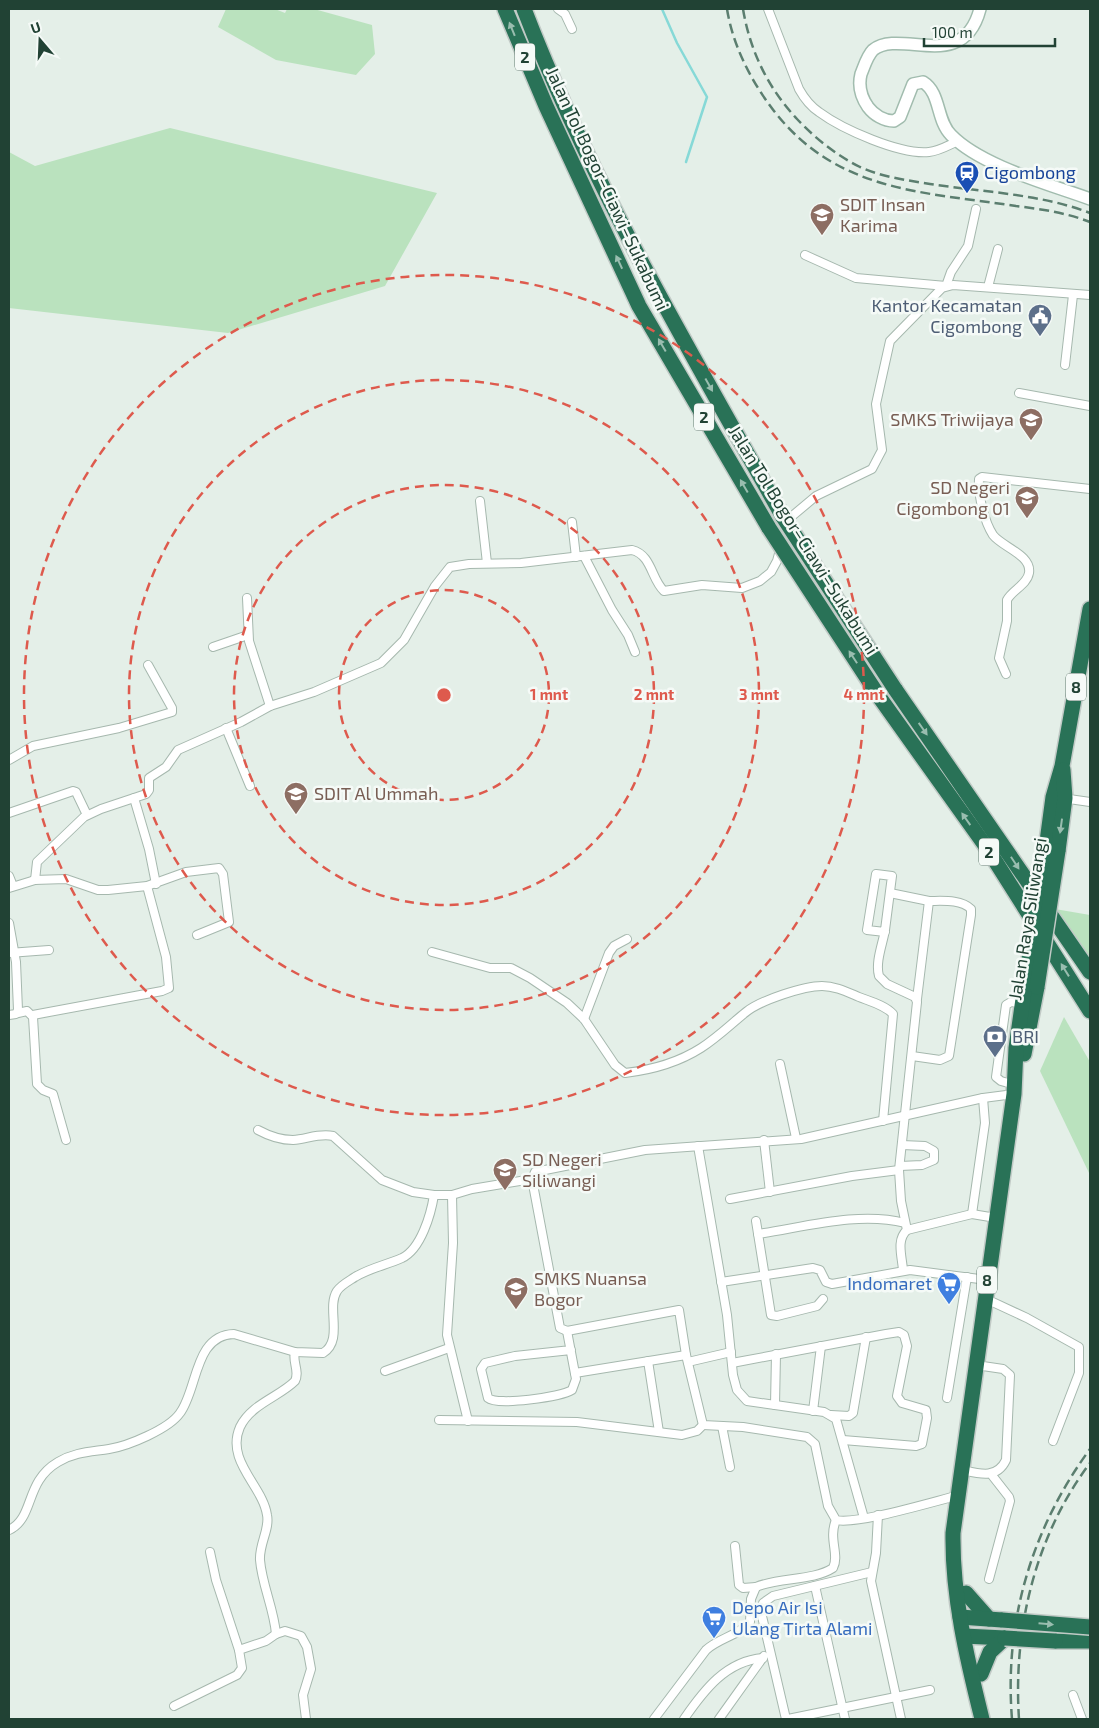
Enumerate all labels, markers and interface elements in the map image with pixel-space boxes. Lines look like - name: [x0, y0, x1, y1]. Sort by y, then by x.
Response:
- north arrow: [15, 15, 65, 65]
- scale bar: [924, 15, 1055, 47]
- text: U: [28, 18, 43, 37]
- one-way arrow: [508, 22, 516, 36]
- text: 100 m: [932, 23, 973, 41]
- road number: 2: [515, 44, 535, 70]
- street label: Jalan Tol Bogor–Ciawi–Sukabumi: [542, 63, 674, 314]
- station icon: Cigombong: [954, 160, 980, 194]
- place label: Cigombong: [984, 161, 1076, 183]
- place label: SDIT Insan Karima: [840, 193, 925, 236]
- school or university icon: SDIT Insan Karima: [809, 202, 835, 236]
- one-way arrow: [615, 255, 623, 269]
- place label: Kantor Kecamatan Cigombong: [871, 294, 1022, 337]
- public building icon: Kantor Kecamatan Cigombong: [1027, 303, 1053, 337]
- one-way arrow: [658, 339, 667, 352]
- one-way arrow: [705, 379, 714, 392]
- road number: 2: [694, 404, 714, 431]
- school or university icon: SMKS Triwijaya: [1018, 407, 1044, 441]
- place label: SMKS Triwijaya: [890, 408, 1014, 430]
- street label: Jalan Tol Bogor–Ciawi–Sukabumi: [724, 421, 884, 658]
- place label: SD Negeri Cigombong 01: [896, 476, 1010, 519]
- one-way arrow: [740, 479, 749, 492]
- school or university icon: SD Negeri Cigombong 01: [1014, 485, 1040, 519]
- one-way arrow: [849, 651, 858, 664]
- road number: 8: [1066, 674, 1086, 700]
- text: 1 mnt: [530, 685, 568, 703]
- text: 2 mnt: [634, 685, 674, 703]
- text: 3 mnt: [739, 685, 779, 703]
- text: 4 mnt: [843, 685, 885, 703]
- centre of rings: [435, 686, 453, 704]
- one-way arrow: [918, 722, 928, 736]
- school or university icon: SDIT Al Ummah: [283, 781, 309, 815]
- place label: SDIT Al Ummah: [314, 782, 438, 804]
- one-way arrow: [961, 812, 971, 826]
- one-way arrow: [1057, 818, 1065, 834]
- street label: Jalan Raya Siliwangi: [1003, 836, 1051, 1002]
- road number: 2: [979, 839, 999, 866]
- one-way arrow: [1011, 856, 1020, 870]
- one-way arrow: [1060, 963, 1070, 976]
- bank icon: BRI: [982, 1024, 1008, 1058]
- place label: BRI: [1012, 1025, 1039, 1047]
- place label: SD Negeri Siliwangi: [522, 1148, 602, 1191]
- school or university icon: SD Negeri Siliwangi: [492, 1157, 518, 1191]
- road number: 8: [977, 1266, 997, 1294]
- place label: SMKS Nuansa Bogor: [534, 1267, 647, 1310]
- supermarket icon: Indomaret: [936, 1271, 962, 1305]
- place label: Indomaret: [847, 1272, 932, 1294]
- school or university icon: SMKS Nuansa Bogor: [503, 1276, 529, 1310]
- place label: Depo Air Isi Ulang Tirta Alami: [732, 1596, 872, 1639]
- supermarket icon: Depo Air Isi Ulang Tirta Alami: [701, 1605, 727, 1639]
- one-way arrow: [1038, 1621, 1054, 1629]

